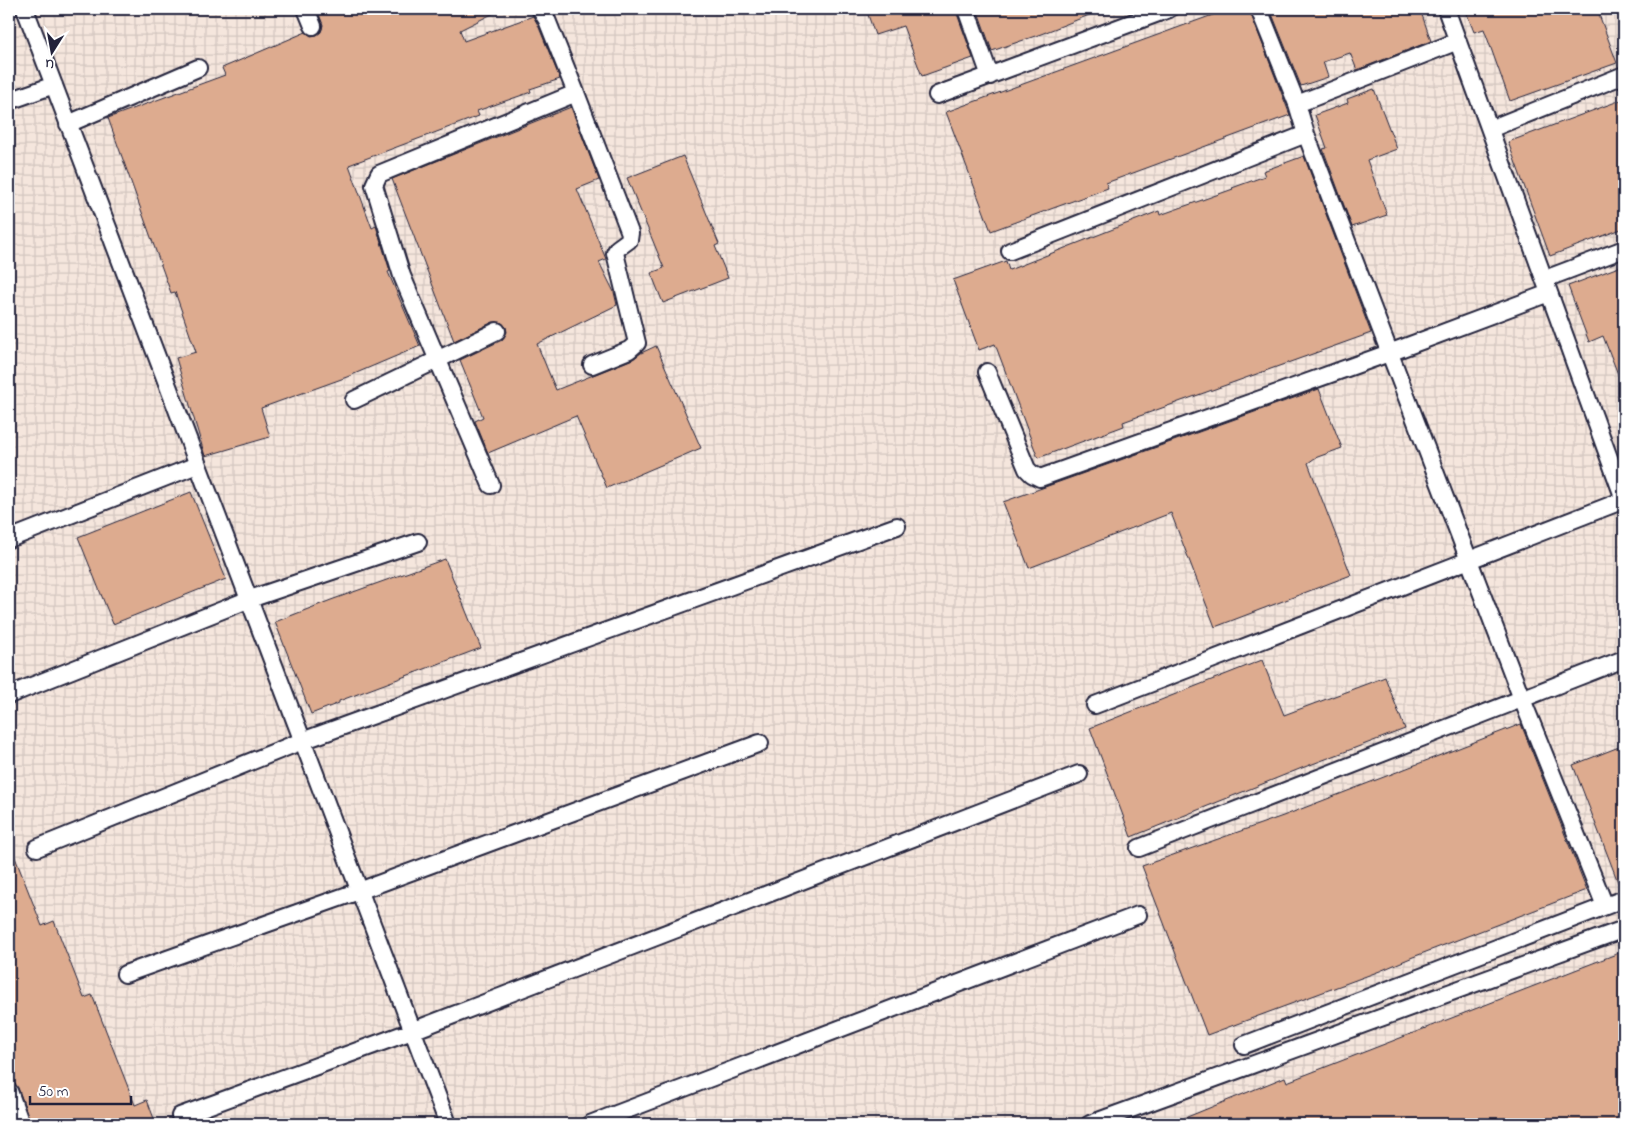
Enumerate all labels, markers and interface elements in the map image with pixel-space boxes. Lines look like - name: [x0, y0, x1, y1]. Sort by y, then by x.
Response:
- north arrow: [28, 28, 78, 78]
- text: U: [43, 52, 56, 74]
- scale bar: [30, 1073, 131, 1105]
- text: 50 m: [38, 1081, 69, 1103]

